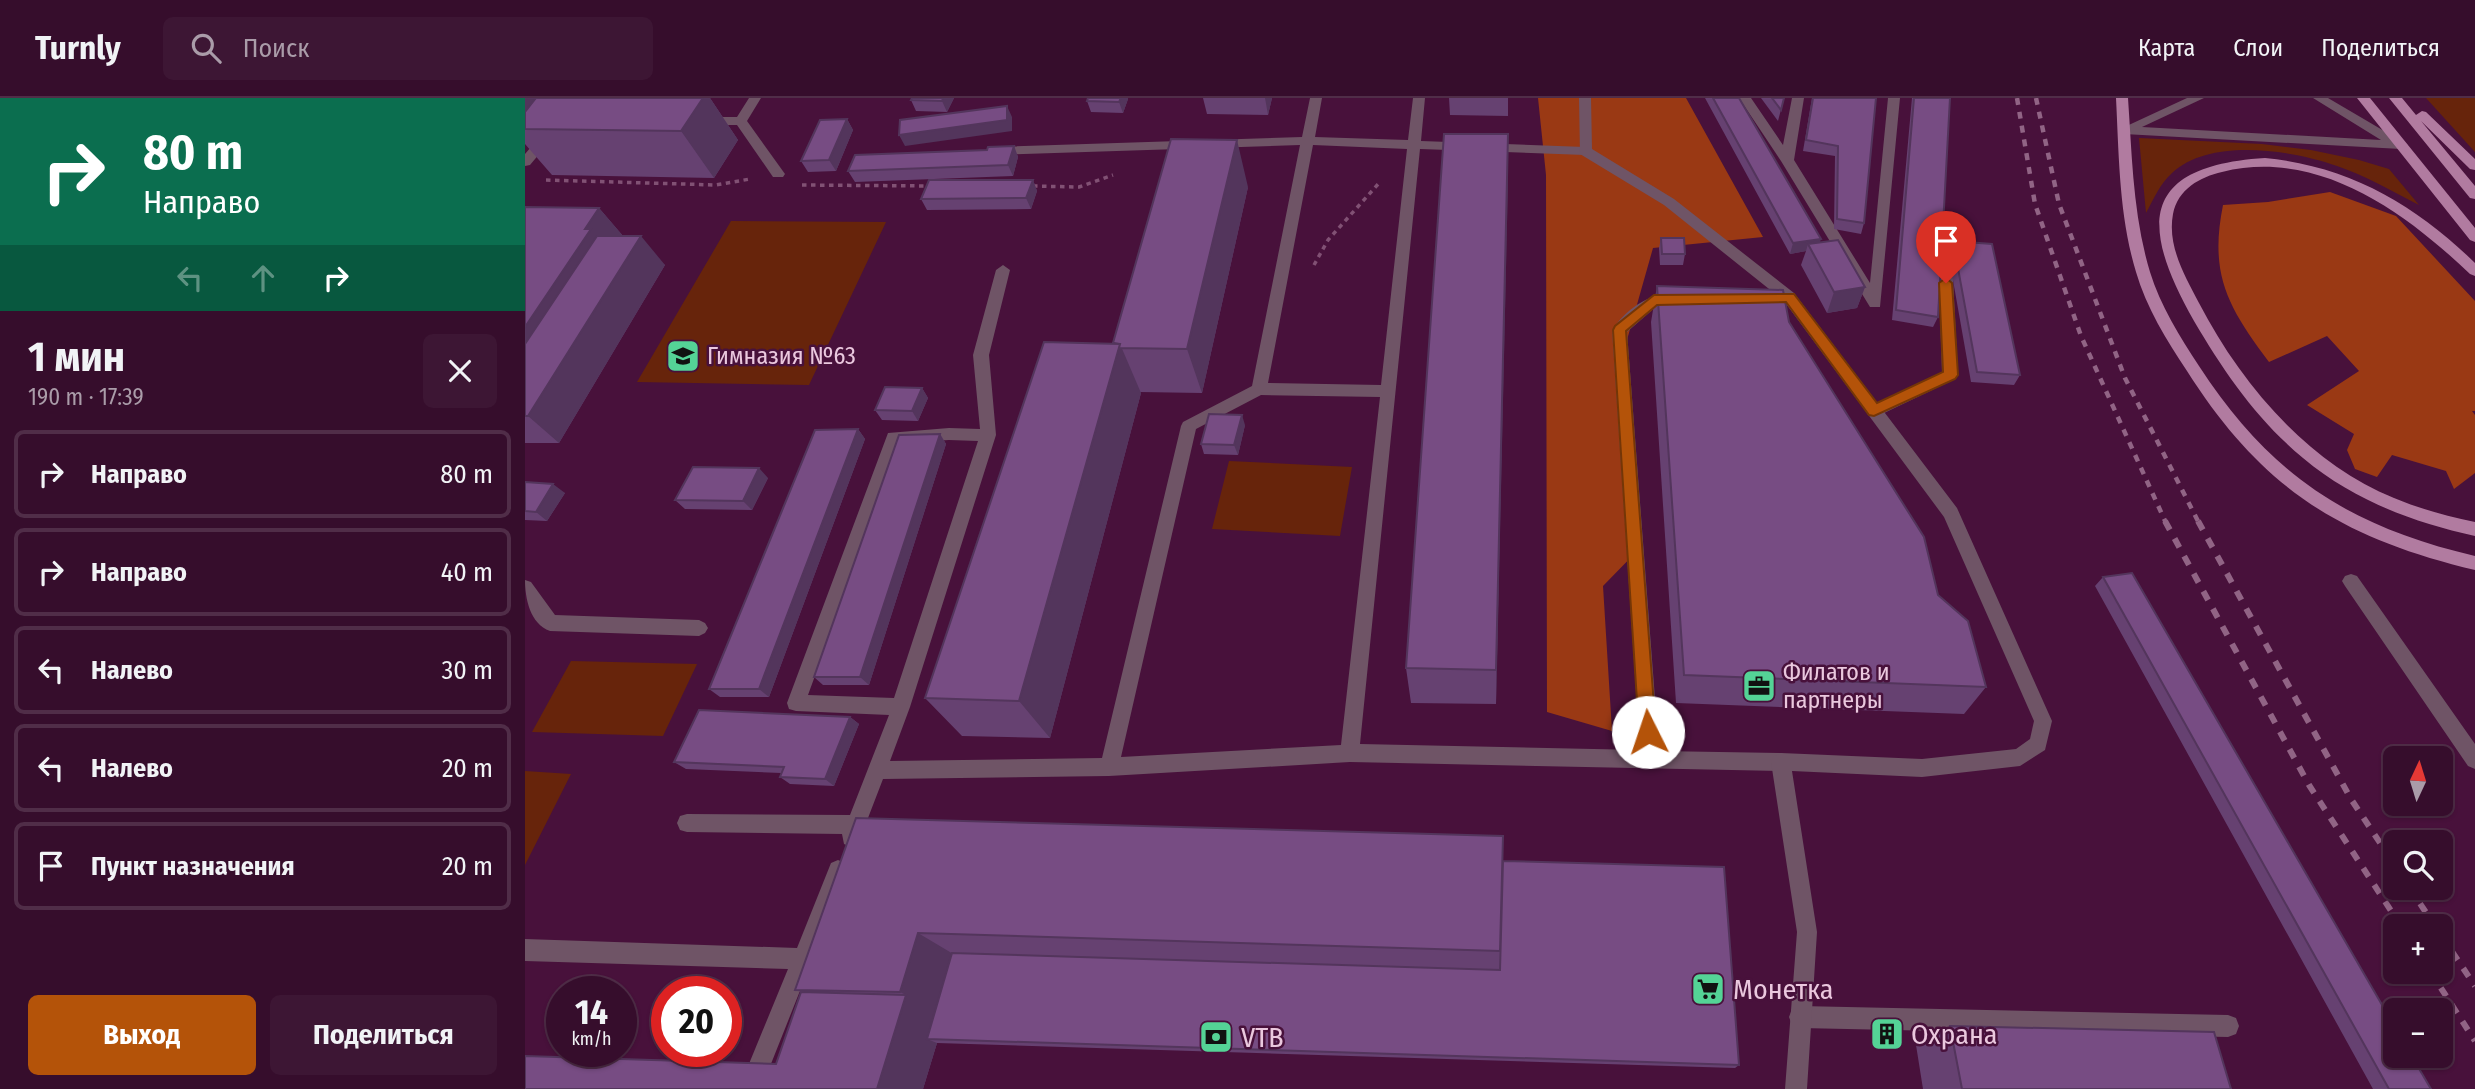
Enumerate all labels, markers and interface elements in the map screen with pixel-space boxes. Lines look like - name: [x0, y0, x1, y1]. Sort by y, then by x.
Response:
- search box: [163, 17, 653, 80]
- text: Turnly: [35, 28, 121, 68]
- icon: search: [187, 29, 225, 67]
- text: Поиск: [243, 33, 309, 64]
- text: Карта: [2138, 34, 2195, 62]
- text: Слои: [2233, 34, 2283, 62]
- text: Поделиться: [2321, 34, 2440, 62]
- text: 80 m: [143, 123, 243, 182]
- icon: right: [28, 126, 119, 217]
- text: Направо: [143, 183, 260, 221]
- pin: [1916, 211, 1976, 283]
- icon: arrive: [1927, 222, 1965, 260]
- icon: left: [171, 259, 209, 297]
- icon: ahead: [244, 259, 282, 297]
- icon: right: [317, 259, 355, 297]
- text: 1 мин: [28, 332, 125, 382]
- button: close: [423, 334, 497, 408]
- school or university icon: Гимназия №63: [664, 337, 702, 375]
- place label: Гимназия №63: [707, 342, 856, 370]
- text: 190 m · 17:39: [28, 383, 144, 411]
- icon: right: [32, 455, 70, 493]
- text: Направо: [91, 459, 187, 490]
- text: 80 m: [440, 459, 493, 490]
- icon: right: [32, 553, 70, 591]
- text: Направо: [91, 557, 187, 588]
- text: 40 m: [441, 557, 493, 588]
- icon: left: [32, 651, 70, 689]
- text: Налево: [91, 655, 173, 686]
- text: 30 m: [442, 655, 493, 686]
- place label: Филатов и партнеры: [1783, 658, 1890, 714]
- office icon: Филатов и партнеры: [1740, 667, 1778, 705]
- position arrow: [1611, 695, 1685, 769]
- north arrow: [2383, 746, 2453, 816]
- map controls: [2383, 746, 2453, 1068]
- icon: left: [32, 749, 70, 787]
- text: Налево: [91, 753, 173, 784]
- text: 20 m: [442, 753, 493, 784]
- button: search: [2383, 830, 2453, 900]
- icon: arrive: [32, 847, 70, 885]
- text: Пункт назначения: [91, 851, 295, 882]
- text: 20 m: [442, 851, 493, 882]
- button: +: [2383, 914, 2453, 984]
- supermarket icon: Монетка: [1689, 970, 1727, 1008]
- place label: Монетка: [1733, 973, 1834, 1006]
- speed limit sign: 20: [651, 976, 742, 1067]
- text: 14: [575, 991, 608, 1033]
- button: Выход: [28, 995, 256, 1075]
- button: Поделиться: [270, 995, 497, 1075]
- button: −: [2383, 998, 2453, 1068]
- building icon: Охрана: [1868, 1015, 1906, 1053]
- bank icon: VTB: [1197, 1018, 1235, 1056]
- place label: Охрана: [1911, 1018, 1998, 1051]
- place label: VTB: [1241, 1021, 1284, 1054]
- text: km/h: [571, 1028, 612, 1050]

